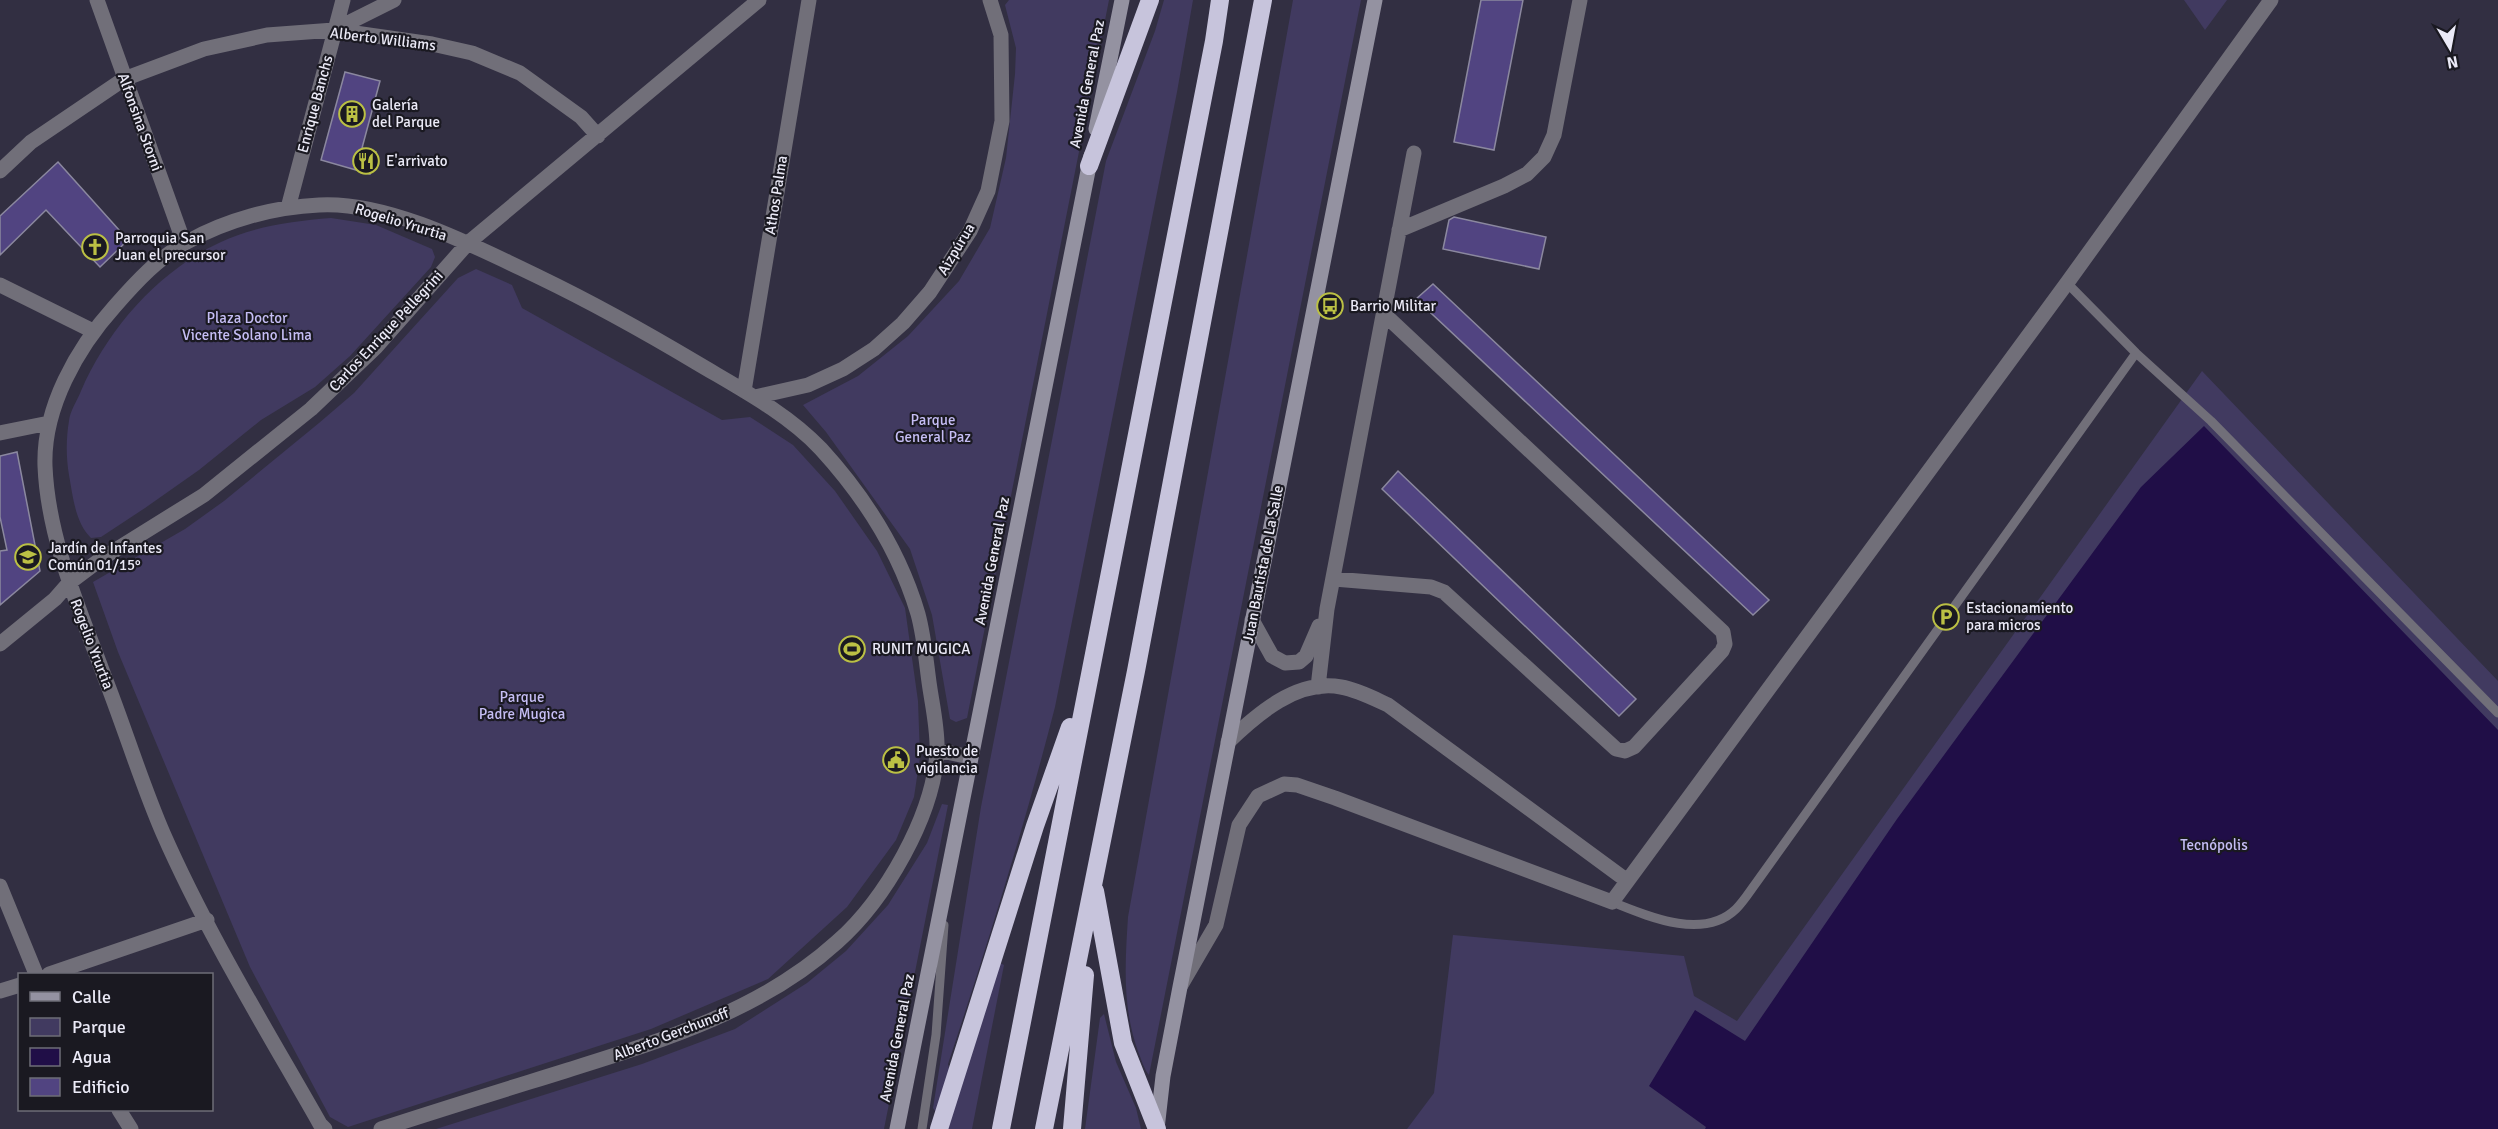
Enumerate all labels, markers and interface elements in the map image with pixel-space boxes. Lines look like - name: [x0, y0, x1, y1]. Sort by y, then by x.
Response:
- street label: Avenida General Paz: [1066, 18, 1108, 150]
- north arrow: [2420, 18, 2480, 78]
- street label: Alberto Williams: [329, 24, 437, 54]
- text: N: [2445, 51, 2460, 73]
- street label: Enrique Banchs: [293, 53, 337, 155]
- street label: Alfonsina Storni: [114, 71, 166, 173]
- place label: Galería del Parque: [372, 96, 440, 131]
- building icon: Galería del Parque: [337, 99, 367, 129]
- restaurant icon: E'arrivato: [351, 146, 381, 176]
- place label: E'arrivato: [386, 152, 448, 170]
- street label: Athos Palma: [761, 154, 791, 236]
- street label: Rogelio Yrurtia: [353, 199, 449, 245]
- street label: Aizpúrua: [933, 220, 979, 278]
- place label: Parroquia San Juan el precursor: [115, 229, 226, 264]
- church icon: Parroquia San Juan el precursor: [80, 232, 110, 262]
- street label: Carlos Enrique Pellegrini: [325, 267, 447, 395]
- bus stop icon: Barrio Militar: [1315, 291, 1345, 321]
- place label: Barrio Militar: [1350, 297, 1436, 315]
- park label: Plaza Doctor Vicente Solano Lima: [182, 309, 312, 344]
- park label: Parque General Paz: [895, 411, 971, 446]
- street label: Juan Bautista de La Salle: [1239, 484, 1287, 644]
- street label: Avenida General Paz: [971, 495, 1013, 627]
- place label: Jardín de Infantes Común 01/15°: [48, 539, 163, 574]
- school or university icon: Jardín de Infantes Común 01/15°: [13, 542, 43, 572]
- street label: Rogelio Yrurtia: [67, 596, 117, 692]
- place label: Estacionamiento para micros: [1966, 599, 2074, 634]
- parking icon: Estacionamiento para micros: [1931, 602, 1961, 632]
- sports icon: RUNIT MUGICA: [837, 634, 867, 664]
- place label: RUNIT MUGICA: [872, 640, 970, 658]
- park label: Parque Padre Mugica: [479, 688, 565, 723]
- place label: Puesto de vigilancia: [916, 742, 978, 777]
- public building icon: Puesto de vigilancia: [881, 745, 911, 775]
- park label: Tecnópolis: [2180, 836, 2248, 854]
- street label: Avenida General Paz: [876, 972, 918, 1104]
- legend: [18, 973, 213, 1111]
- text: Calle: [72, 986, 111, 1008]
- street label: Alberto Gerchunoff: [611, 1003, 733, 1064]
- text: Parque: [72, 1016, 126, 1038]
- text: Agua: [72, 1046, 111, 1068]
- text: Edificio: [72, 1076, 130, 1098]

